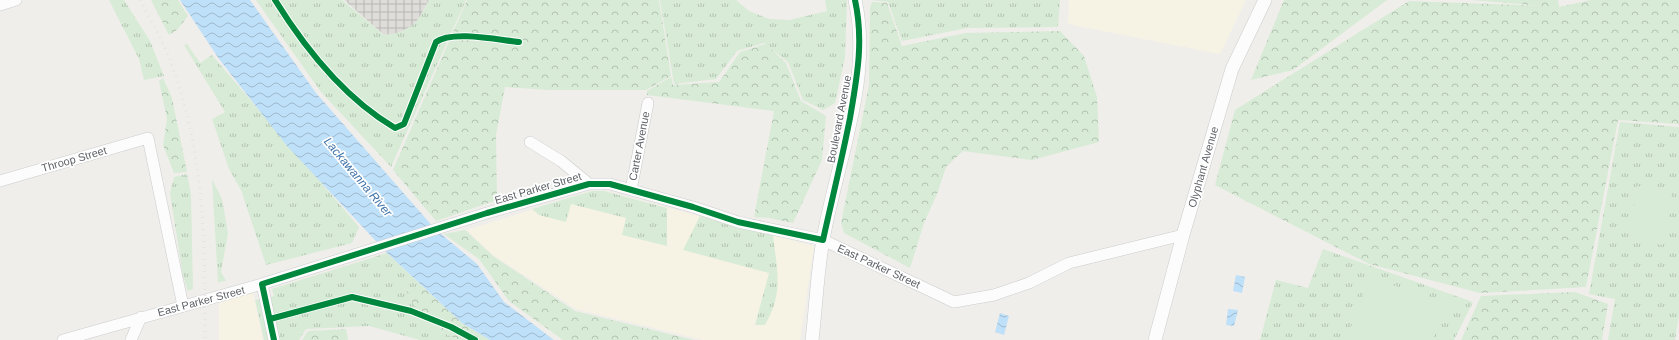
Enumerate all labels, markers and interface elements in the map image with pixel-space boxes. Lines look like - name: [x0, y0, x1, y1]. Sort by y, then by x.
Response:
- street label: Boulevard Avenue: [825, 74, 853, 164]
- street label: Carter Avenue: [626, 110, 652, 182]
- street label: Olyphant Avenue: [1186, 125, 1220, 209]
- water label: Lackawanna River: [321, 135, 396, 220]
- street label: Throop Street: [40, 144, 108, 174]
- street label: East Parker Street: [493, 170, 583, 206]
- street label: East Parker Street: [836, 242, 922, 290]
- street label: East Parker Street: [156, 284, 246, 318]

